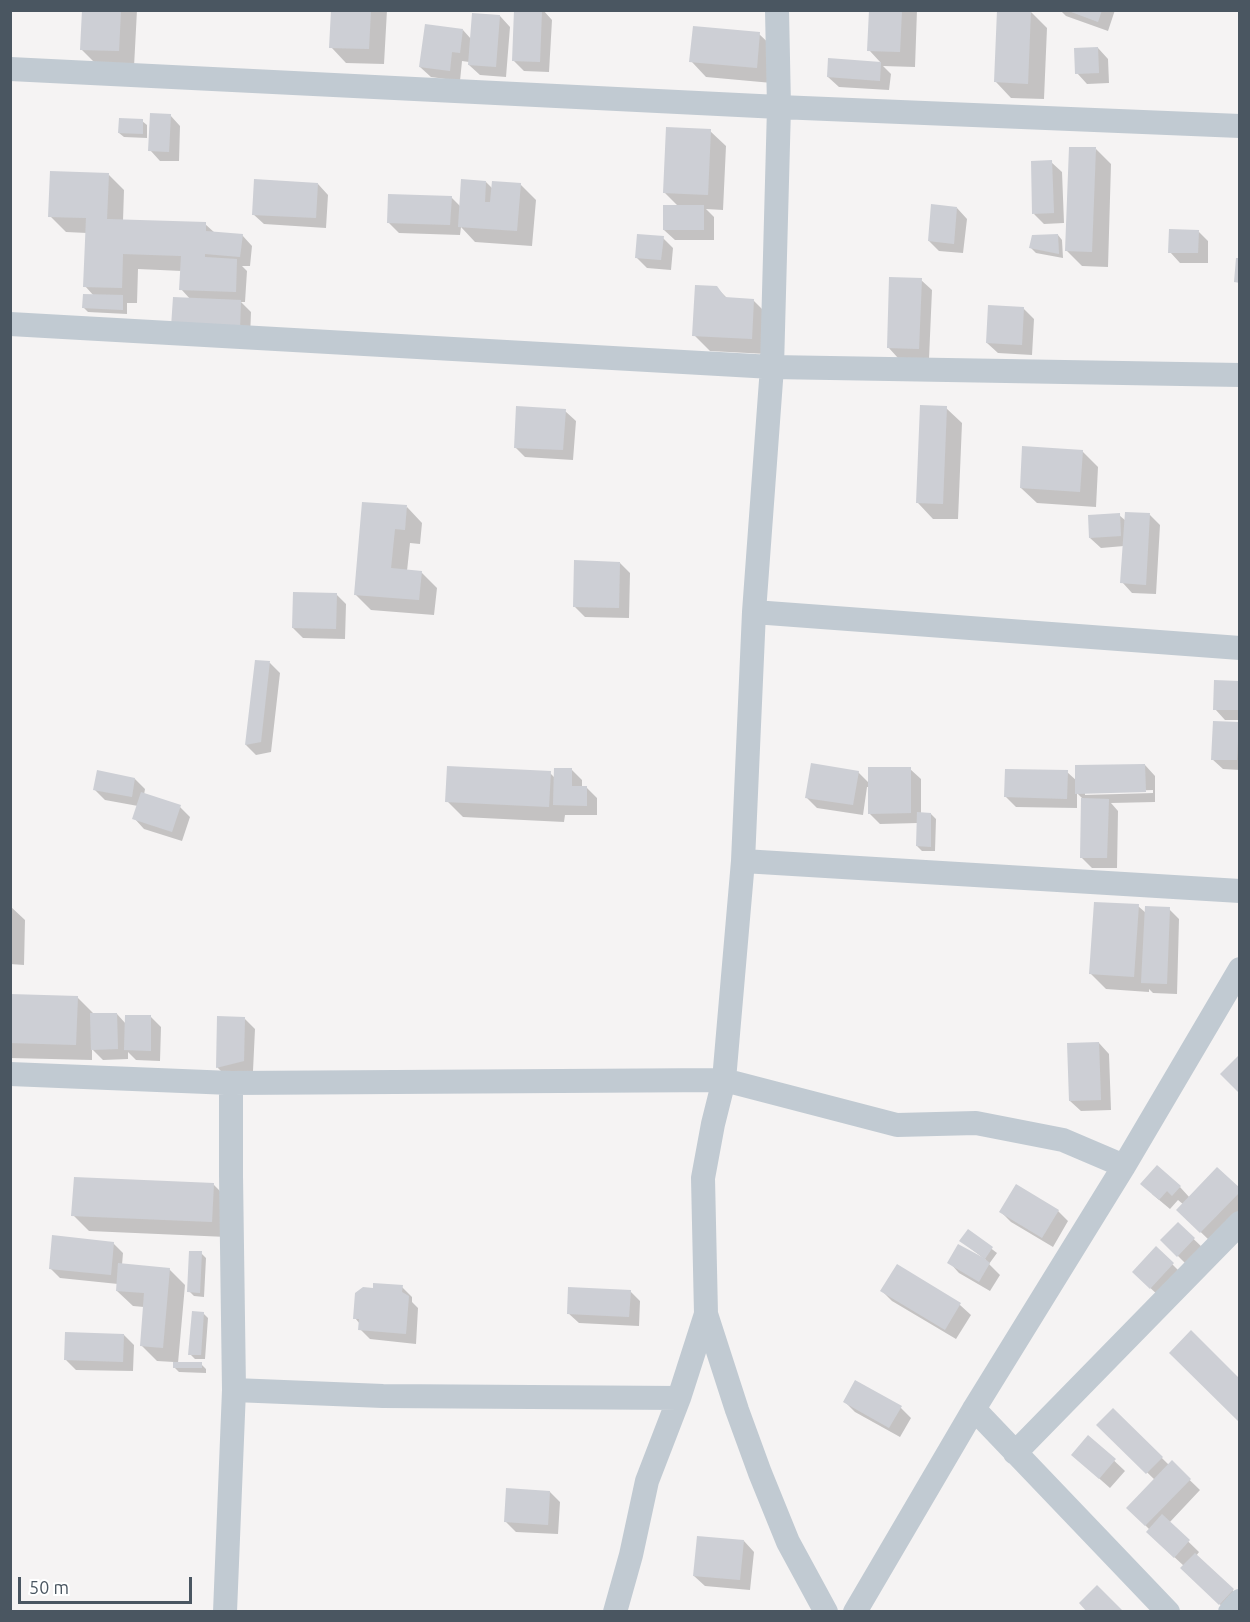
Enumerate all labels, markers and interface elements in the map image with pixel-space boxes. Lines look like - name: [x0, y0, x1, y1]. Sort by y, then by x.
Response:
- scale bar: [21, 1565, 195, 1603]
- text: 50 m: [29, 1577, 69, 1597]

